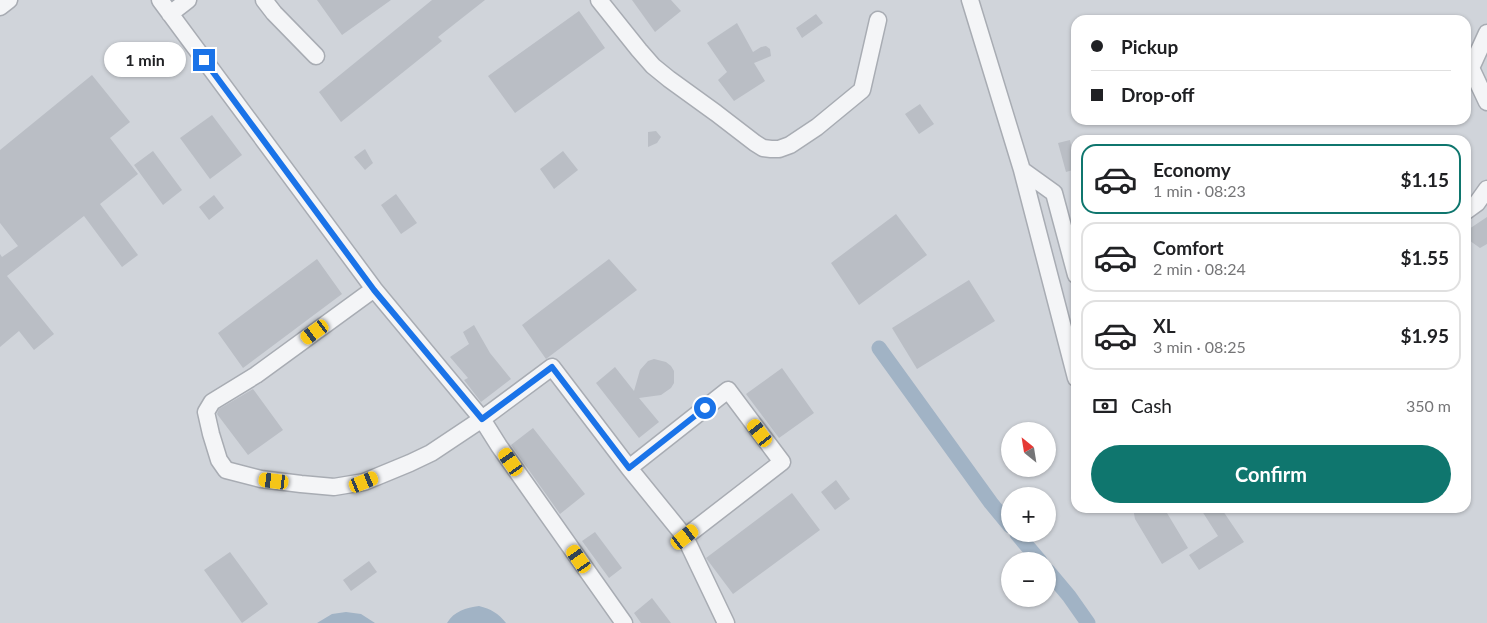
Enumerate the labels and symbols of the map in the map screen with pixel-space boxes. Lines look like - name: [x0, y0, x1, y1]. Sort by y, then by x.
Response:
- callout: 1 min: [104, 42, 186, 78]
- route end: [193, 49, 215, 71]
- car: [298, 317, 331, 347]
- route start: [694, 397, 716, 419]
- car: [744, 417, 775, 449]
- north arrow: [1001, 422, 1056, 478]
- car: [496, 445, 525, 479]
- car: [347, 469, 380, 495]
- car: [258, 472, 289, 490]
- car: [668, 522, 701, 552]
- car: [564, 542, 593, 576]

